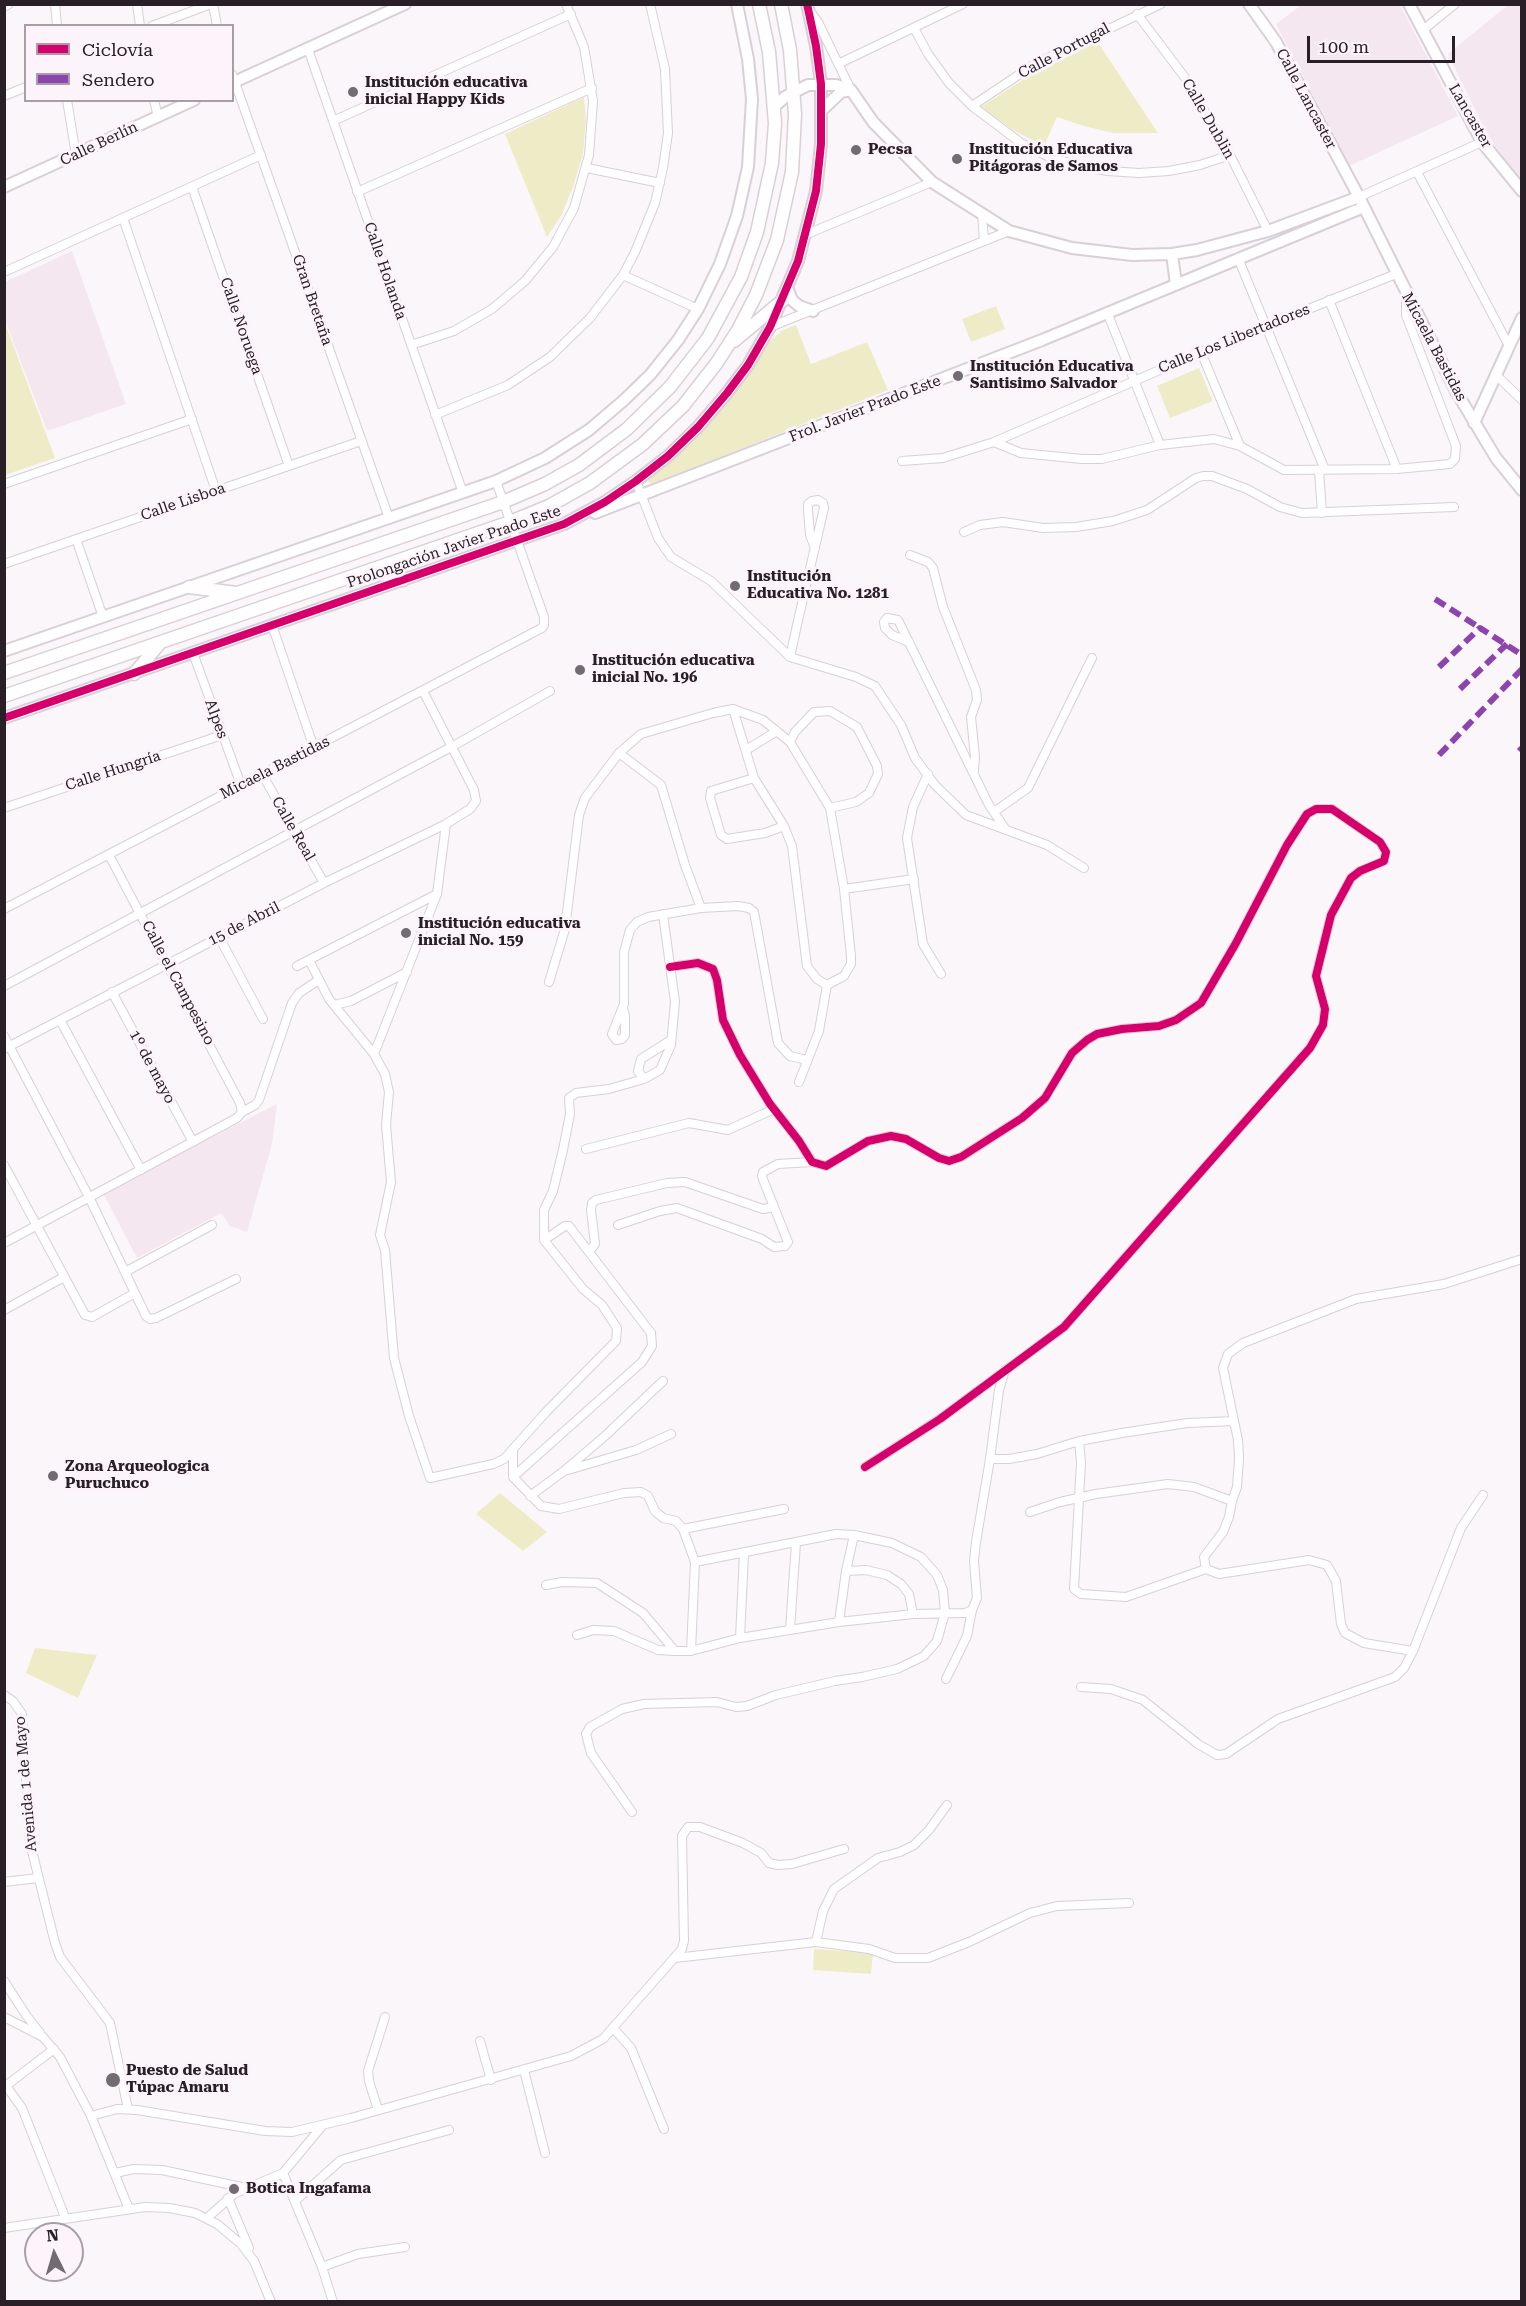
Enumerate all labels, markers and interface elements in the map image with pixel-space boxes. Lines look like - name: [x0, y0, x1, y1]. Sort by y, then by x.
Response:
- street label: Calle Portugal: [1015, 19, 1113, 83]
- legend: [24, 24, 234, 102]
- scale bar: [1310, 24, 1458, 62]
- text: 100 m: [1318, 36, 1369, 57]
- text: Ciclovía: [82, 39, 153, 60]
- street label: Calle Lancaster: [1272, 46, 1340, 152]
- text: Sendero: [82, 69, 155, 90]
- place label: Institución educativa inicial Happy Kids: [365, 74, 528, 109]
- street label: Calle Dublin: [1178, 76, 1238, 162]
- street label: Lancaster: [1445, 81, 1495, 151]
- marker: Institución educativa inicial Happy Kids: [346, 85, 360, 99]
- street label: Calle Berlín: [57, 118, 141, 170]
- place label: Pecsa: [868, 141, 912, 159]
- place label: Institución Educativa Pitágoras de Samos: [969, 141, 1133, 176]
- marker: Pecsa: [849, 143, 863, 157]
- marker: Institución Educativa Pitágoras de Samos: [950, 152, 964, 166]
- street label: Calle Holanda: [360, 220, 410, 322]
- street label: Gran Bretaña: [288, 252, 336, 348]
- street label: Calle Noruega: [216, 275, 266, 377]
- street label: Micaela Bastidas: [1398, 290, 1470, 404]
- street label: Calle Los Libertadores: [1156, 300, 1312, 378]
- place label: Institución Educativa Santisimo Salvador: [970, 358, 1134, 393]
- marker: Institución Educativa Santisimo Salvador: [951, 369, 965, 383]
- street label: Frol. Javier Prado Este: [787, 372, 943, 446]
- street label: Calle Lisboa: [138, 479, 228, 525]
- street label: Prolongación Javier Prado Este: [345, 502, 563, 592]
- place label: Institución Educativa No. 1281: [747, 568, 889, 603]
- marker: Institución Educativa No. 1281: [728, 579, 742, 593]
- place label: Institución educativa inicial No. 196: [592, 652, 755, 687]
- marker: Institución educativa inicial No. 196: [573, 663, 587, 677]
- street label: Alpes: [201, 697, 231, 741]
- street label: Micaela Bastidas: [217, 733, 333, 803]
- street label: Calle Hungría: [63, 747, 163, 795]
- street label: Calle Real: [267, 794, 319, 864]
- street label: 15 de Abril: [205, 898, 283, 950]
- place label: Institución educativa inicial No. 159: [418, 915, 581, 950]
- street label: Calle el Campesino: [138, 918, 218, 1048]
- marker: Institución educativa inicial No. 159: [399, 926, 413, 940]
- street label: 1º de mayo: [125, 1027, 179, 1107]
- place label: Zona Arqueologica Puruchuco: [65, 1458, 209, 1493]
- marker: Zona Arqueologica Puruchuco: [46, 1469, 60, 1483]
- street label: Avenida 1 de Mayo: [11, 1715, 41, 1853]
- place label: Puesto de Salud Túpac Amaru: [126, 2062, 248, 2097]
- marker: Puesto de Salud Túpac Amaru: [104, 2071, 122, 2089]
- place label: Botica Ingafama: [246, 2180, 371, 2198]
- marker: Botica Ingafama: [227, 2182, 241, 2196]
- north arrow: [24, 2222, 84, 2282]
- text: N: [46, 2226, 60, 2246]

